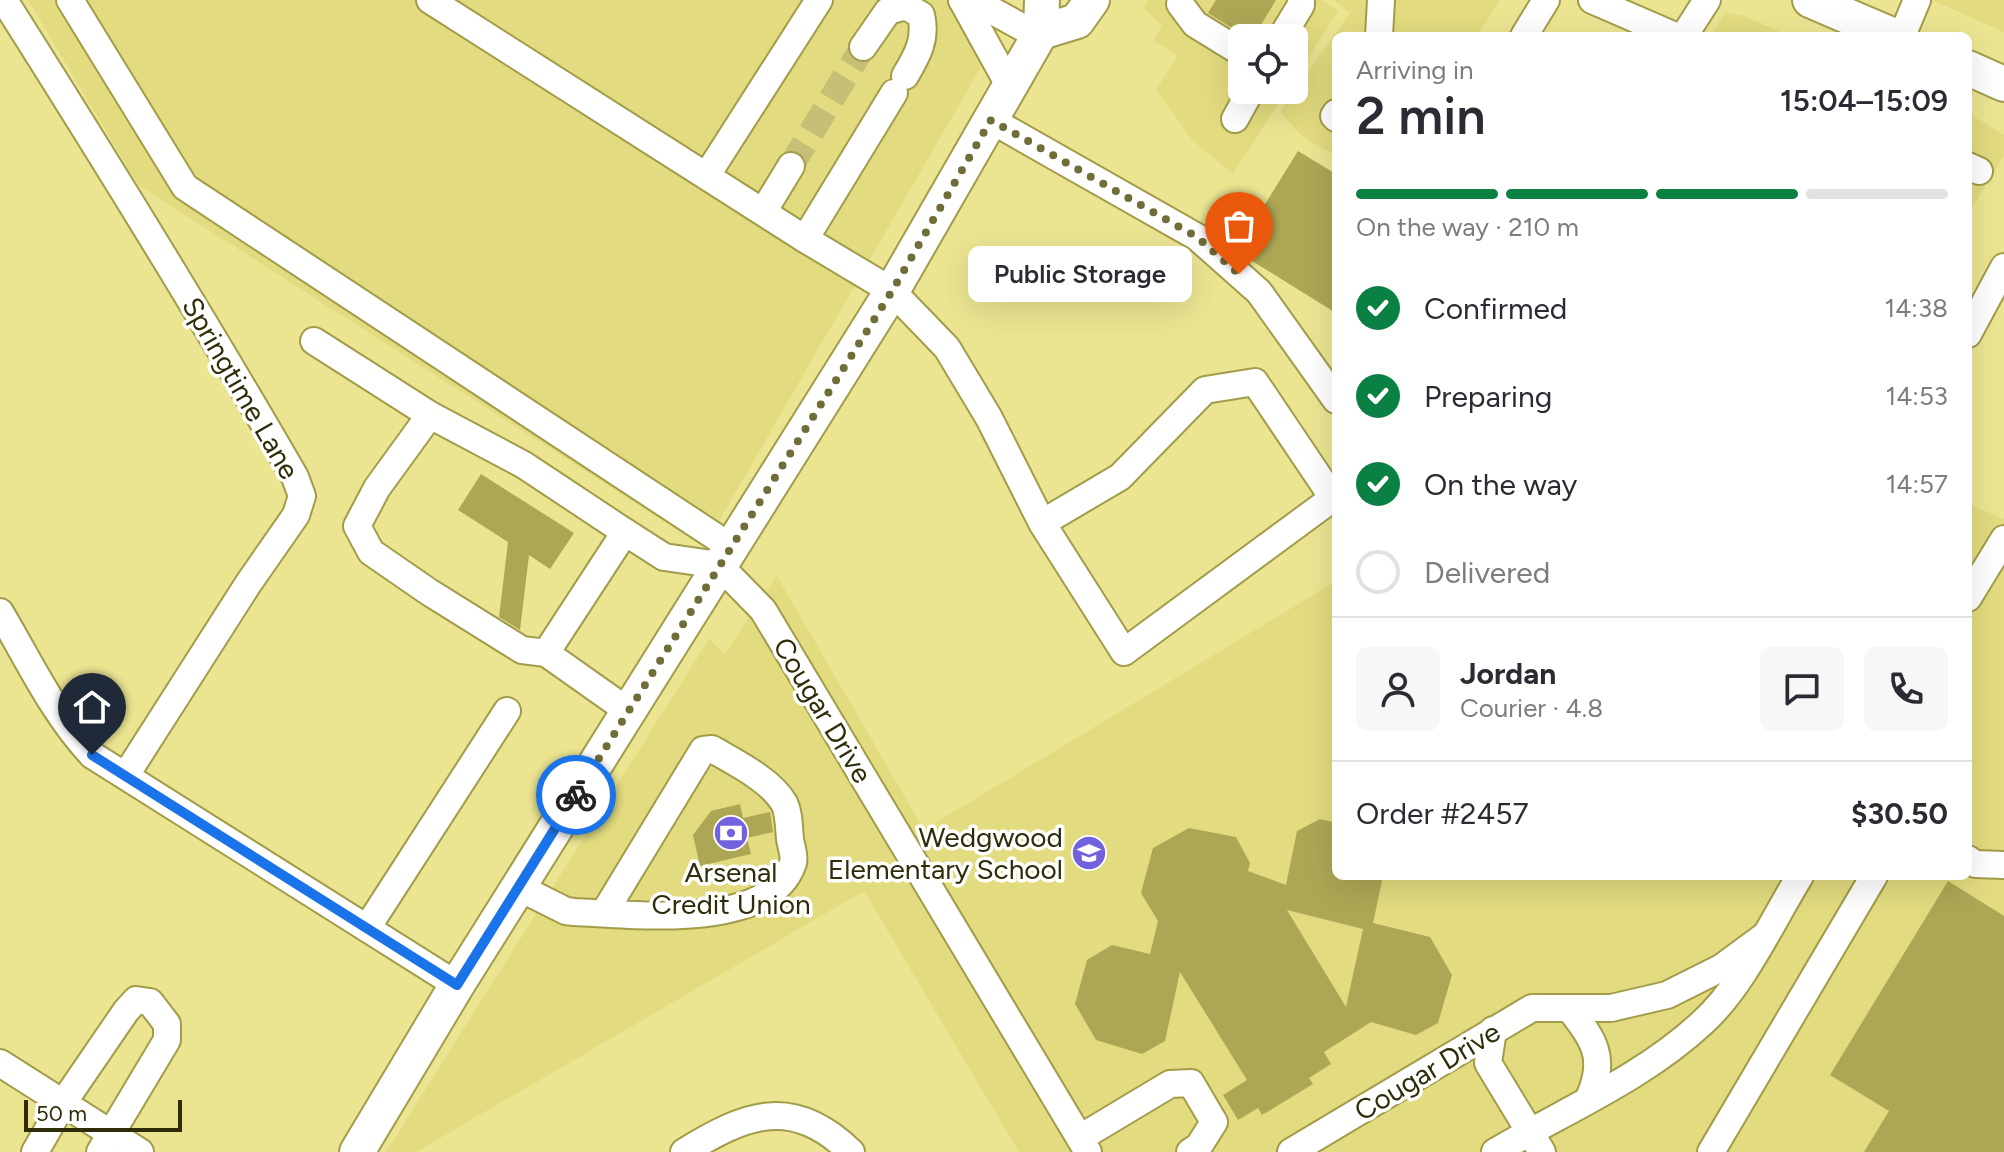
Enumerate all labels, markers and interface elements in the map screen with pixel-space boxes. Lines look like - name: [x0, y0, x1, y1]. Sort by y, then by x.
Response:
- map controls: [1228, 24, 1308, 104]
- button: locate: [1228, 24, 1308, 104]
- text: Arriving in: [1356, 54, 1474, 86]
- text: 15:04–15:09: [1780, 82, 1948, 119]
- text: 2 min: [1356, 85, 1485, 147]
- pin: [1205, 192, 1273, 274]
- icon: bag: [1217, 204, 1261, 248]
- text: On the way · 210 m: [1356, 211, 1579, 243]
- callout: Public Storage: [967, 246, 1191, 302]
- text: Public Storage: [994, 258, 1166, 290]
- icon: check: [1356, 286, 1400, 330]
- text: Confirmed: [1424, 290, 1567, 327]
- street label: Springtime Lane: [175, 291, 307, 485]
- text: 14:38: [1884, 292, 1948, 324]
- icon: check: [1356, 374, 1400, 418]
- text: Preparing: [1424, 378, 1552, 415]
- text: 14:53: [1885, 380, 1948, 412]
- icon: check: [1356, 462, 1400, 506]
- text: On the way: [1424, 466, 1577, 503]
- text: 14:57: [1886, 468, 1948, 500]
- text: Delivered: [1424, 554, 1550, 591]
- street label: Cougar Drive: [766, 631, 880, 789]
- button: person: [1356, 647, 1440, 731]
- button: chat: [1760, 647, 1844, 731]
- button: phone: [1864, 647, 1948, 731]
- text: Jordan: [1460, 655, 1556, 692]
- pin: [58, 673, 126, 755]
- icon: home: [70, 685, 114, 729]
- text: Courier · 4.8: [1460, 692, 1603, 724]
- courier: [536, 755, 616, 835]
- icon: bike: [554, 773, 598, 817]
- text: Order #2457: [1356, 795, 1529, 832]
- text: $30.50: [1851, 795, 1948, 832]
- bank icon: Arsenal Credit Union: [712, 814, 750, 852]
- place label: Wedgwood Elementary School: [828, 820, 1063, 886]
- school or university icon: Wedgwood Elementary School: [1070, 834, 1108, 872]
- place label: Arsenal Credit Union: [651, 855, 811, 921]
- street label: Cougar Drive: [1348, 1014, 1506, 1128]
- scale bar: [24, 1096, 182, 1132]
- text: 50 m: [36, 1100, 87, 1127]

